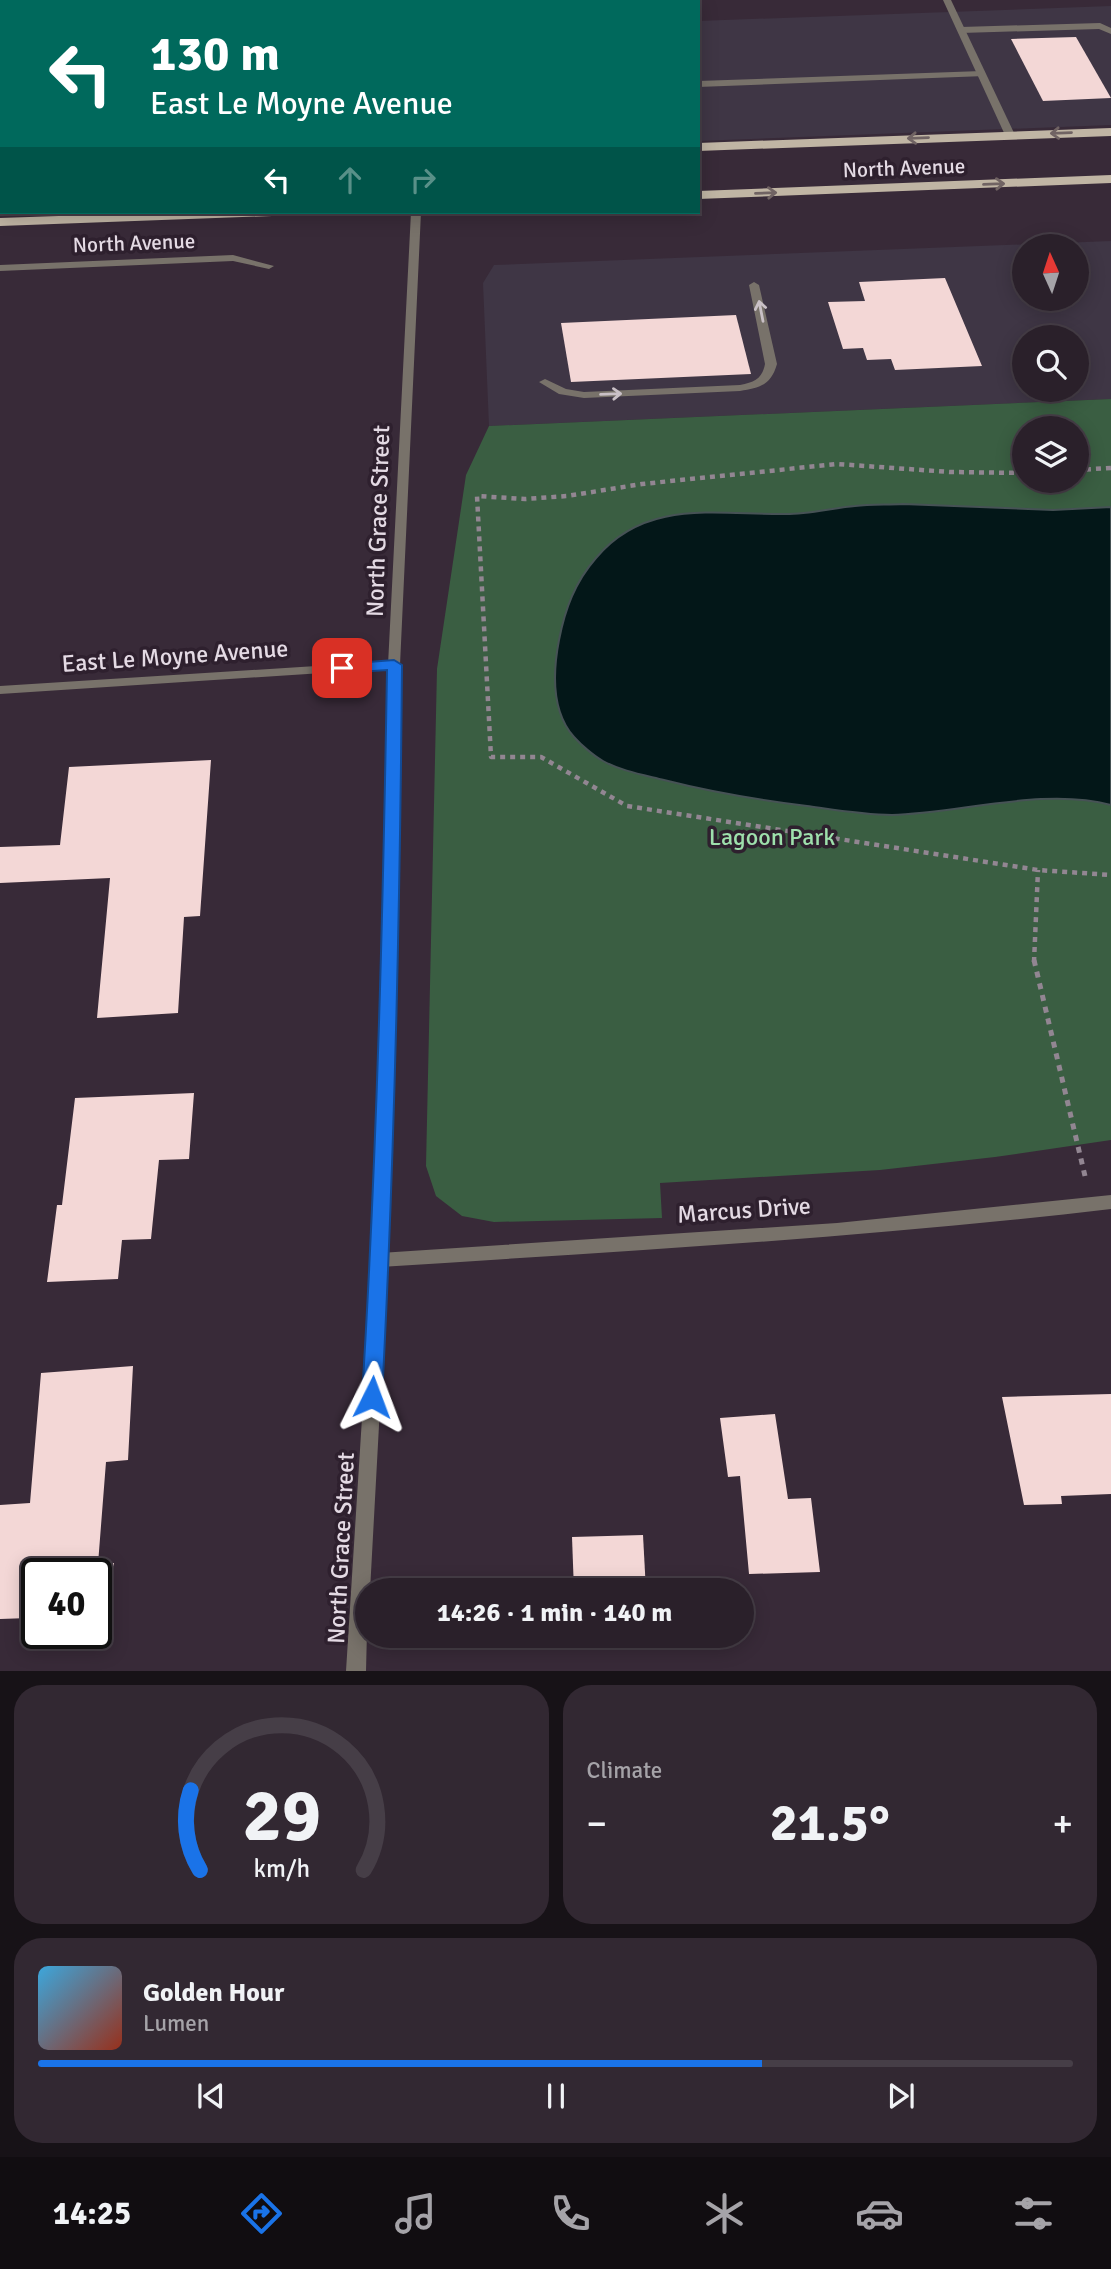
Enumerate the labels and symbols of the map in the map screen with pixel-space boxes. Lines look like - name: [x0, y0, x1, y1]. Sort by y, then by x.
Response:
- one-way arrow: [1049, 126, 1072, 140]
- one-way arrow: [907, 132, 930, 145]
- street label: North Avenue: [842, 153, 966, 183]
- one-way arrow: [982, 177, 1005, 191]
- one-way arrow: [755, 186, 778, 199]
- street label: North Avenue: [72, 228, 196, 258]
- north arrow: [1012, 234, 1088, 312]
- one-way arrow: [753, 300, 767, 323]
- one-way arrow: [599, 387, 622, 400]
- street label: North Grace Street: [360, 425, 396, 617]
- street label: East Le Moyne Avenue: [61, 633, 289, 679]
- pin: [312, 638, 372, 698]
- park label: Lagoon Park: [709, 822, 835, 852]
- street label: Marcus Drive: [676, 1190, 812, 1230]
- position arrow: [335, 1360, 409, 1434]
- street label: North Grace Street: [321, 1451, 361, 1645]
- speed limit sign: 40: [21, 1558, 112, 1649]

